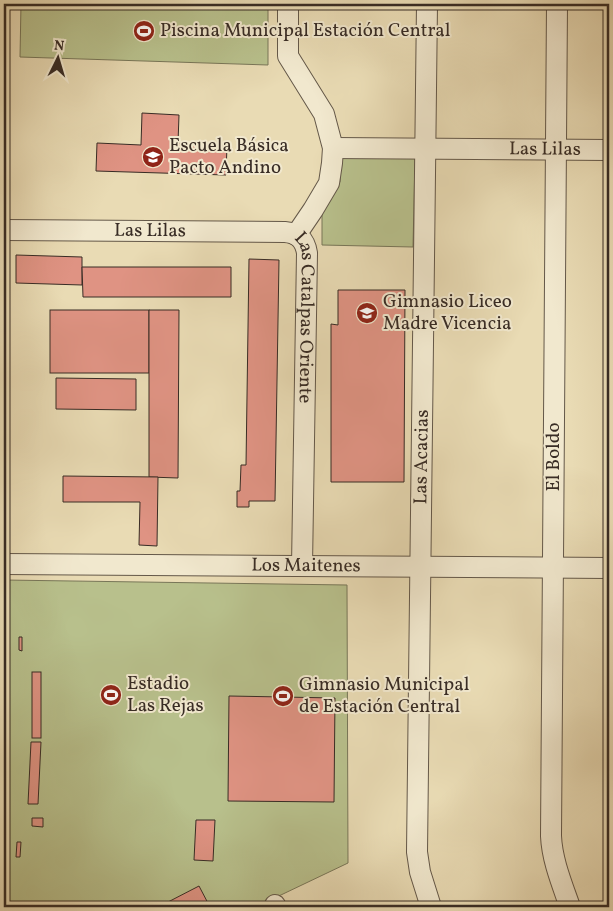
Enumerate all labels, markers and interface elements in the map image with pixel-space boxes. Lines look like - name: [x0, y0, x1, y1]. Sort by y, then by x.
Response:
- place label: Piscina Municipal Estación Central: [160, 18, 451, 44]
- sports icon: Piscina Municipal Estación Central: [132, 19, 156, 43]
- north arrow: [32, 32, 82, 82]
- text: N: [53, 37, 65, 56]
- place label: Escuela Básica Pacto Andino: [169, 133, 289, 181]
- street label: Las Lilas: [509, 136, 581, 163]
- school or university icon: Escuela Básica Pacto Andino: [141, 145, 165, 169]
- street label: Las Lilas: [114, 218, 186, 244]
- street label: Las Catalpas Oriente: [288, 226, 320, 404]
- place label: Gimnasio Liceo Madre Vicencia: [383, 289, 512, 337]
- school or university icon: Gimnasio Liceo Madre Vicencia: [355, 301, 379, 325]
- street label: Las Acacias: [408, 409, 436, 505]
- street label: El Boldo: [541, 422, 567, 492]
- street label: Los Maitenes: [251, 553, 361, 579]
- place label: Estadio Las Rejas: [127, 671, 204, 719]
- place label: Gimnasio Municipal de Estación Central: [299, 672, 470, 720]
- sports icon: Estadio Las Rejas: [99, 683, 123, 707]
- sports icon: Gimnasio Municipal de Estación Central: [271, 684, 295, 708]

